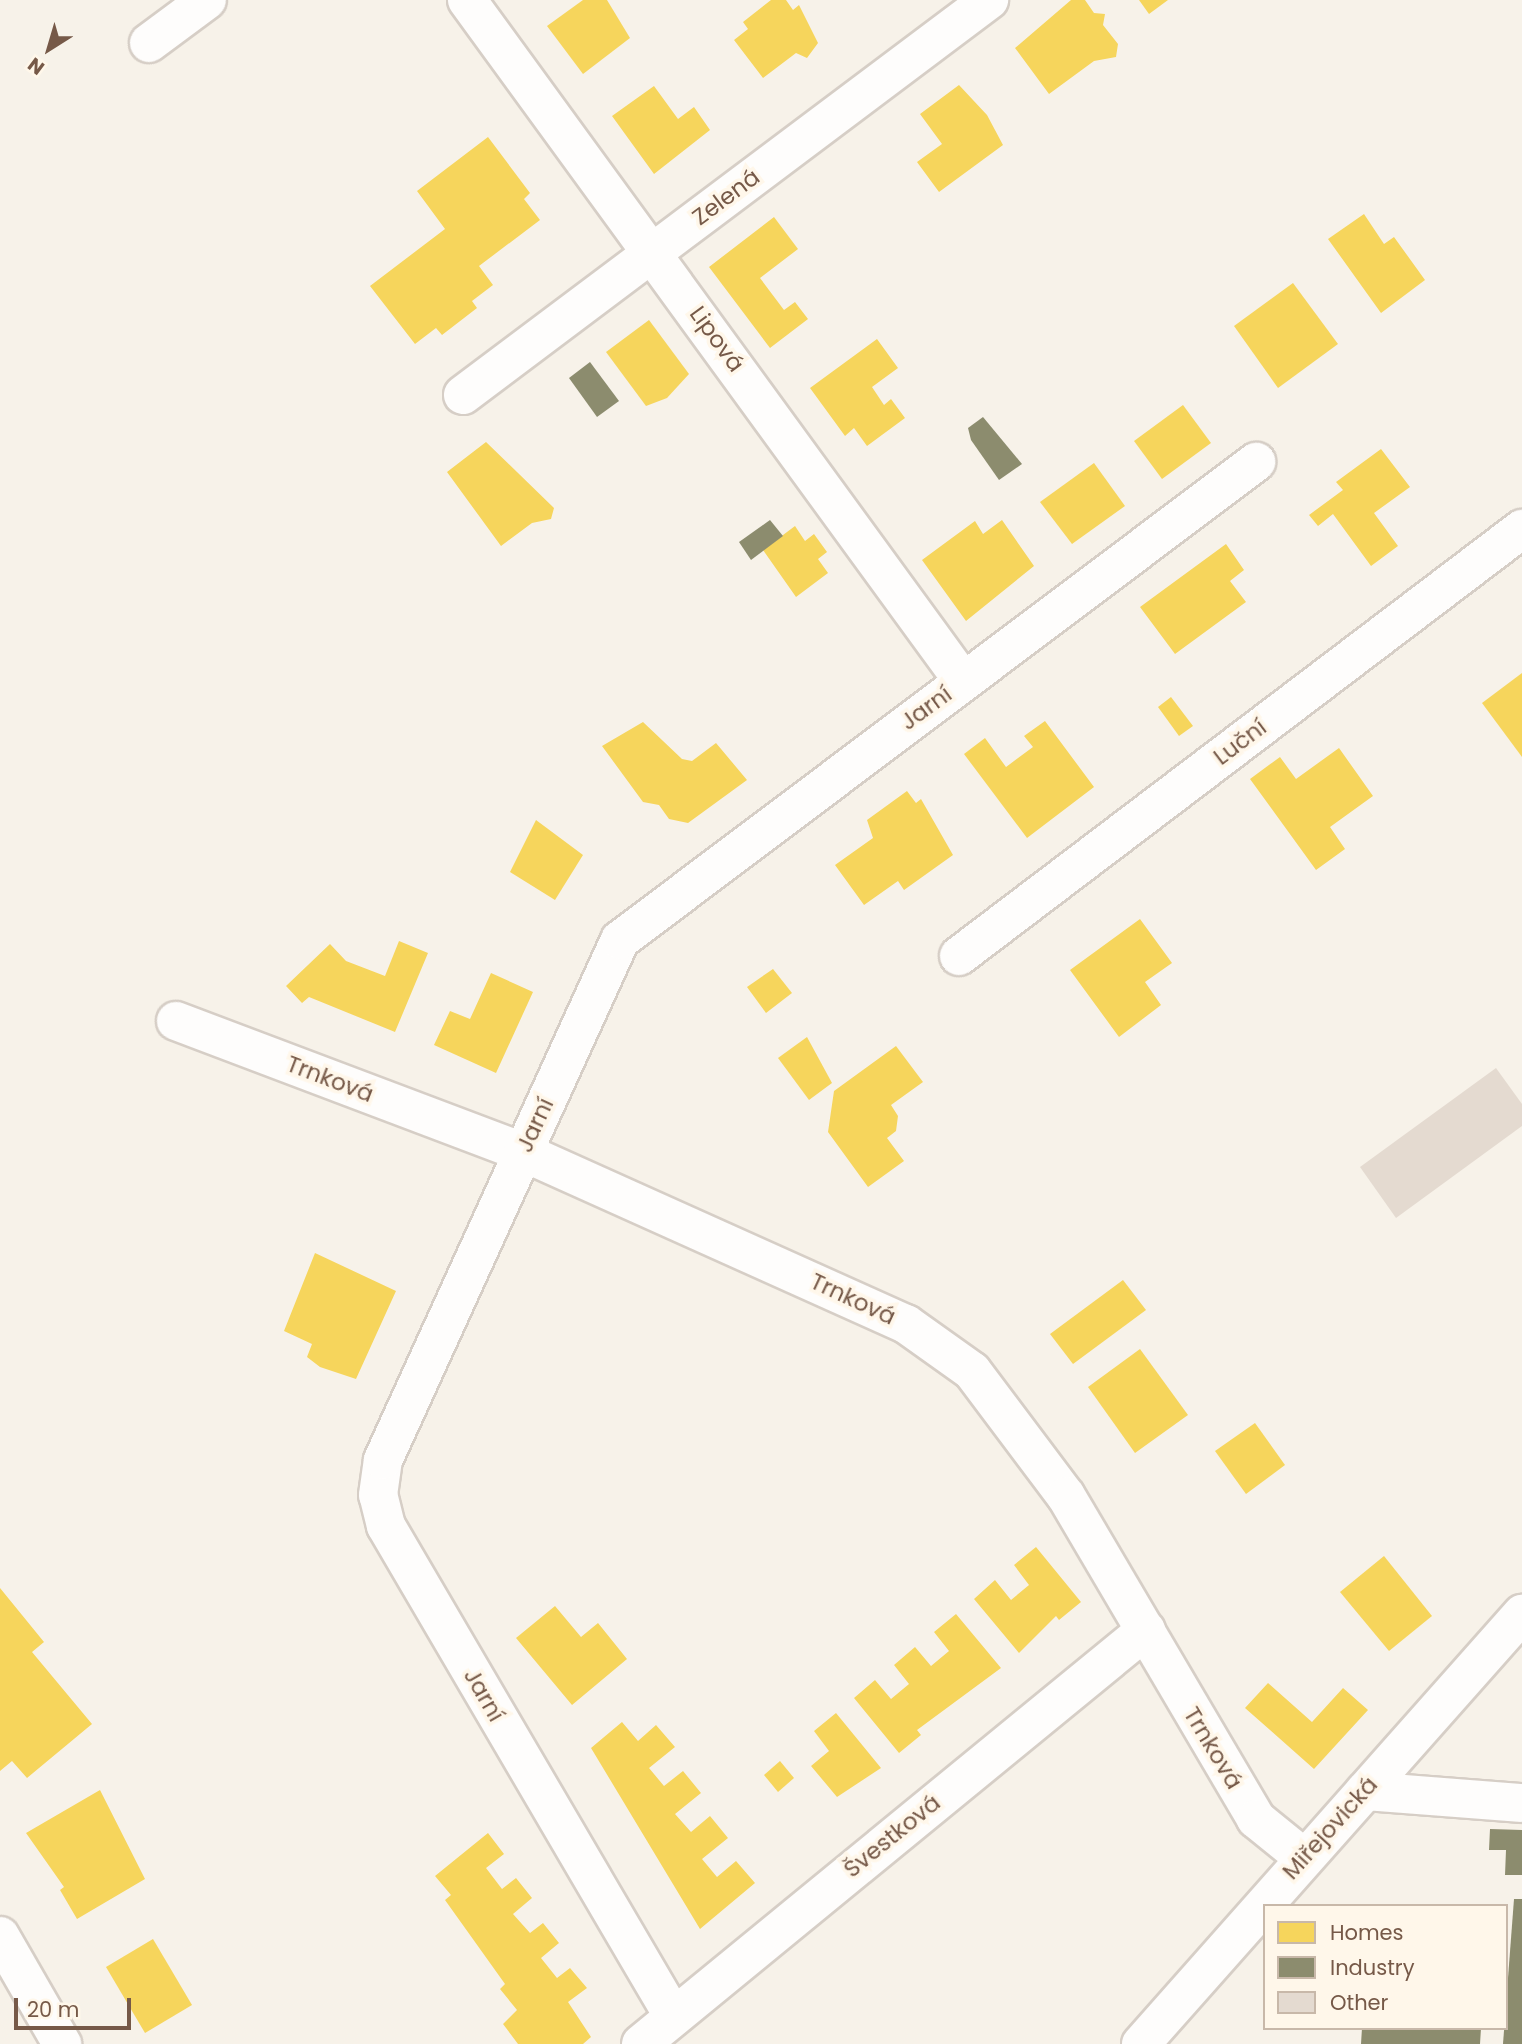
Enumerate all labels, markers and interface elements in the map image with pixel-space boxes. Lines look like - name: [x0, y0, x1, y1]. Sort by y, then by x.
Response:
- north arrow: [14, 14, 84, 84]
- text: N: [22, 51, 50, 81]
- street label: Zelená: [687, 163, 765, 231]
- street label: Lipová: [684, 301, 750, 377]
- street label: Jarní: [895, 680, 957, 736]
- street label: Luční: [1208, 713, 1272, 771]
- street label: Trnková: [283, 1050, 377, 1108]
- street label: Jarní: [511, 1093, 559, 1157]
- street label: Trnková: [806, 1267, 900, 1331]
- street label: Jarní: [458, 1664, 510, 1726]
- street label: Trnková: [1178, 1702, 1248, 1794]
- street label: Miřejovická: [1277, 1771, 1383, 1885]
- street label: Švestková: [838, 1789, 946, 1883]
- legend: [1263, 1904, 1508, 2030]
- text: Homes: [1330, 1918, 1404, 1947]
- text: Industry: [1330, 1953, 1415, 1982]
- scale bar: [18, 1984, 135, 2028]
- text: Other: [1330, 1988, 1388, 2017]
- text: 20 m: [27, 1995, 80, 2024]

